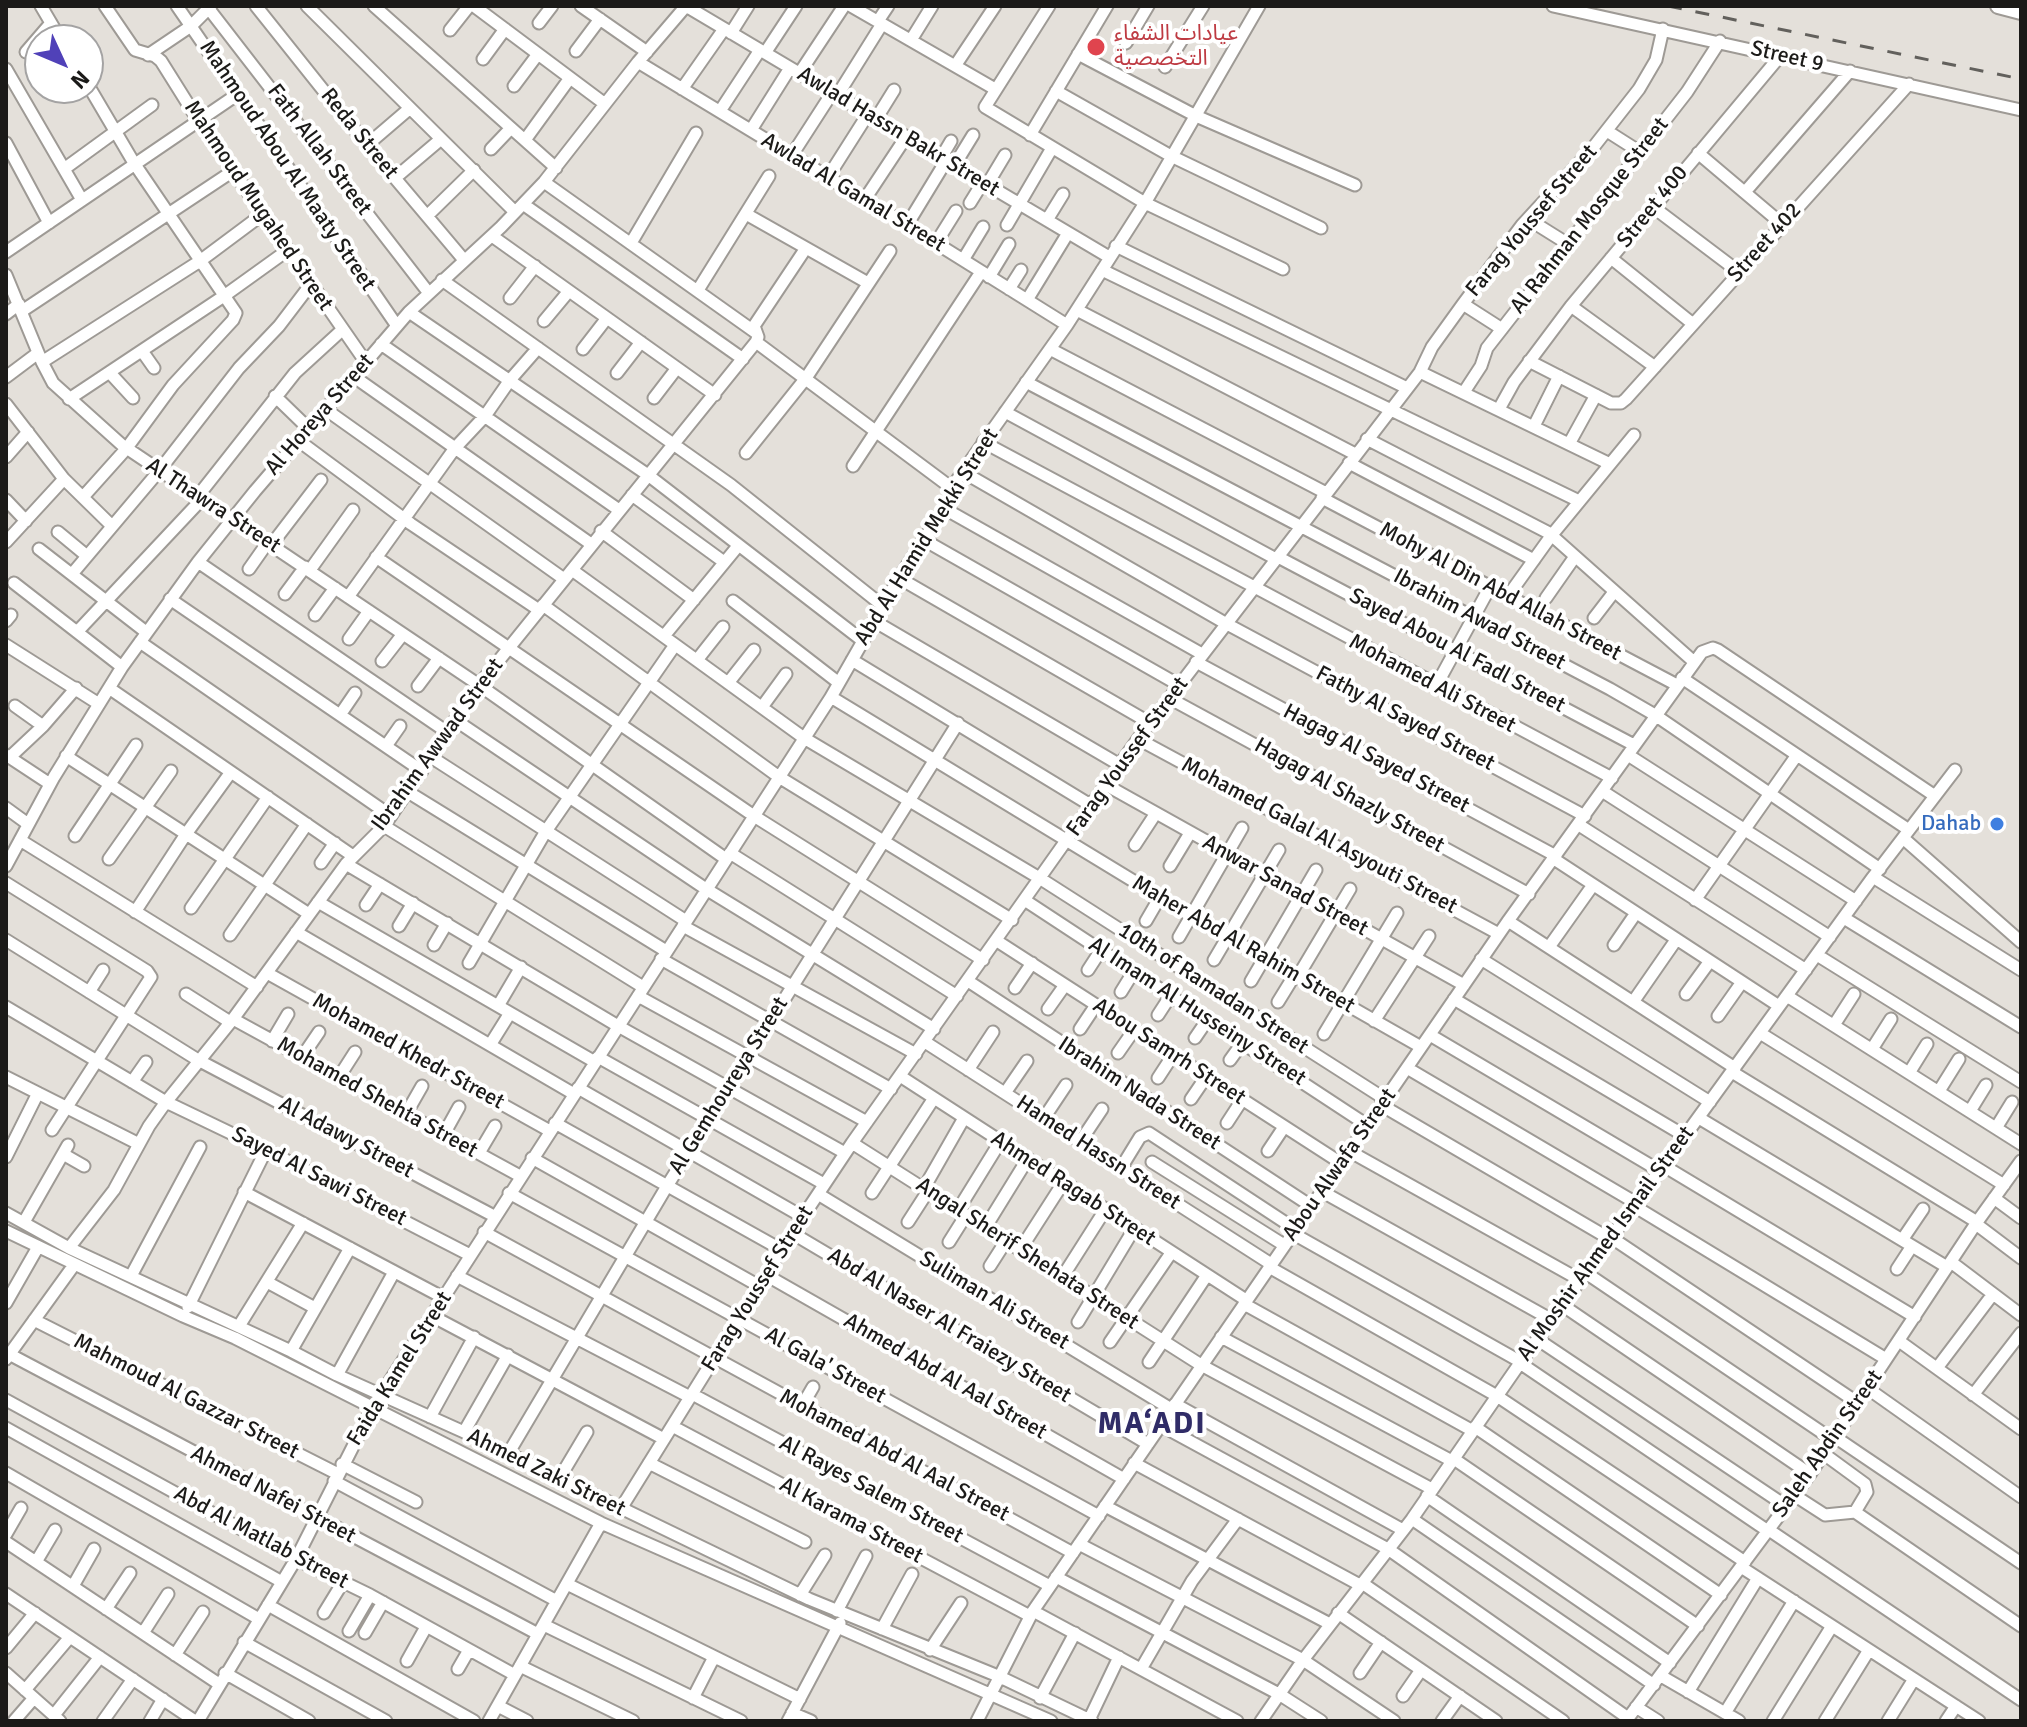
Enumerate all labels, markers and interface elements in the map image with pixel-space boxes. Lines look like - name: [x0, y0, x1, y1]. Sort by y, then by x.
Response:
- place label: عيادات الشفاء التخصصية: [1114, 21, 1238, 72]
- north arrow: [24, 24, 104, 104]
- street label: Mahmoud Abou Al Maaty Street: [193, 36, 381, 296]
- marker: عيادات الشفاء التخصصية: [1085, 36, 1107, 58]
- street label: Street 9: [1748, 36, 1826, 78]
- street label: Awlad Hassn Bakr Street: [792, 61, 1004, 203]
- text: N: [65, 65, 95, 95]
- street label: Fath Allah Street: [261, 79, 377, 221]
- street label: Reda Street: [314, 83, 404, 185]
- street label: Mahmoud Mugahed Street: [178, 96, 338, 316]
- street label: Al Rahman Mosque Street: [1505, 113, 1675, 319]
- street label: Awlad Al Gamal Street: [756, 128, 950, 258]
- street label: Farag Youssef Street: [1461, 140, 1603, 302]
- street label: Street 400: [1612, 161, 1694, 253]
- street label: Street 402: [1722, 198, 1808, 288]
- street label: Al Horeya Street: [260, 349, 380, 481]
- street label: Abd Al Hamid Mekki Street: [849, 424, 1005, 650]
- street label: Al Thawra Street: [141, 453, 285, 559]
- street label: Mohy Al Din Abd Allah Street: [1374, 517, 1626, 667]
- street label: Ibrahim Awad Street: [1388, 563, 1570, 677]
- street label: Sayed Abou Al Fadl Street: [1345, 583, 1569, 719]
- street label: Mohamed Ali Street: [1344, 629, 1520, 739]
- street label: Ibrahim Awwad Street: [366, 653, 510, 837]
- street label: Fathy Al Sayed Street: [1311, 661, 1499, 777]
- street label: Farag Youssef Street: [1061, 672, 1195, 842]
- street label: Hagag Al Sayed Street: [1278, 699, 1474, 819]
- street label: Hagag Al Shazly Street: [1249, 733, 1449, 859]
- street label: Mohamed Galal Al Asyouti Street: [1177, 752, 1461, 920]
- place label: Dahab: [1921, 811, 1981, 837]
- marker: Dahab: [1988, 815, 2006, 833]
- street label: Anwar Sanad Street: [1198, 830, 1372, 942]
- street label: Maher Abd Al Rahim Street: [1127, 870, 1359, 1020]
- street label: 10th of Ramadan Street: [1113, 918, 1313, 1060]
- street label: Al Imam Al Husseiny Street: [1083, 932, 1311, 1092]
- street label: Mohamed Khedr Street: [307, 988, 509, 1116]
- street label: Al Gemhoureya Street: [664, 992, 794, 1180]
- street label: Abou Samrh Street: [1088, 993, 1250, 1111]
- street label: Mohamed Shehta Street: [272, 1032, 482, 1164]
- street label: Ibrahim Nada Street: [1053, 1032, 1225, 1156]
- street label: Abou Alwafa Street: [1277, 1084, 1403, 1246]
- street label: Hamed Hassn Street: [1011, 1090, 1185, 1216]
- street label: Al Adawy Street: [274, 1091, 418, 1185]
- street label: Al Moshir Ahmed Ismail Street: [1512, 1121, 1700, 1367]
- street label: Sayed Al Sawi Street: [227, 1122, 411, 1232]
- street label: Ahmed Ragab Street: [986, 1126, 1160, 1252]
- street label: Angal Sherif Shehata Street: [911, 1172, 1143, 1336]
- street label: Farag Youssef Street: [696, 1201, 820, 1377]
- street label: Abd Al Naser Al Fraiezy Street: [822, 1243, 1076, 1409]
- street label: Suliman Ali Street: [914, 1246, 1074, 1356]
- street label: Faida Kamel Street: [342, 1287, 458, 1451]
- street label: Ahmed Abd Al Aal Street: [839, 1308, 1051, 1446]
- street label: Al Gala' Street: [760, 1322, 890, 1410]
- street label: Mahmoud Al Gazzar Street: [69, 1329, 303, 1465]
- street label: Saleh Abdin Street: [1767, 1365, 1889, 1523]
- street label: Mohamed Abd Al Aal Street: [774, 1384, 1014, 1528]
- district label: MA‘ADI: [1097, 1407, 1207, 1443]
- street label: Ahmed Zaki Street: [463, 1423, 629, 1523]
- street label: Al Rayes Salem Street: [775, 1430, 967, 1550]
- street label: Ahmed Nafei Street: [186, 1440, 360, 1550]
- street label: Al Karama Street: [775, 1472, 927, 1570]
- street label: Abd Al Matlab Street: [169, 1481, 353, 1595]

